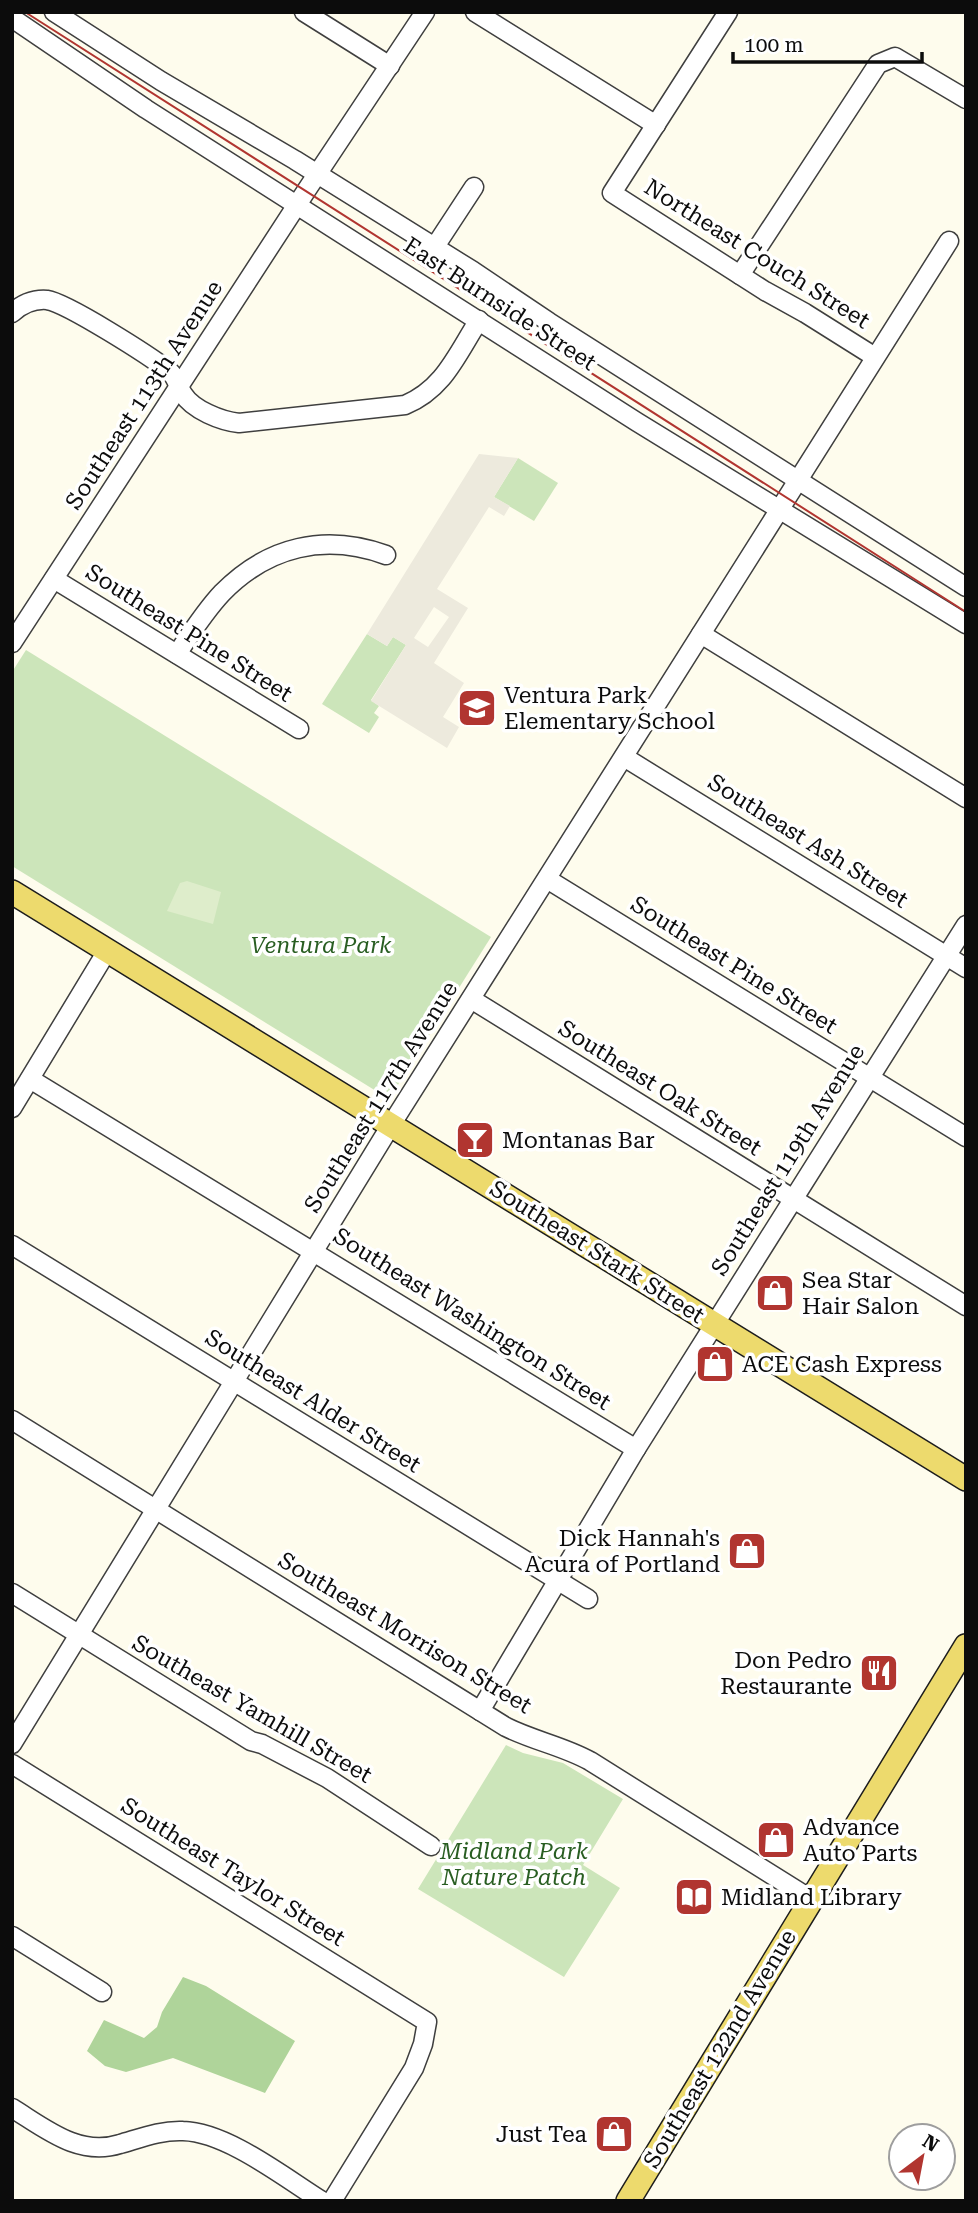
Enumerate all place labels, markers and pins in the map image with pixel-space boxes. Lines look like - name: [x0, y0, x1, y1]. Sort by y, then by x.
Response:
- place label: Ventura Park Elementary School: [504, 682, 715, 735]
- school or university icon: Ventura Park Elementary School: [456, 687, 498, 729]
- bar icon: Montanas Bar: [454, 1119, 496, 1161]
- place label: Montanas Bar: [502, 1127, 655, 1154]
- place label: Sea Star Hair Salon: [802, 1267, 919, 1320]
- shop icon: Sea Star Hair Salon: [754, 1272, 796, 1314]
- shop icon: ACE Cash Express: [694, 1343, 736, 1385]
- place label: ACE Cash Express: [742, 1351, 942, 1378]
- place label: Dick Hannah's Acura of Portland: [525, 1525, 720, 1578]
- shop icon: Dick Hannah's Acura of Portland: [726, 1530, 768, 1572]
- place label: Don Pedro Restaurante: [720, 1647, 852, 1700]
- restaurant icon: Don Pedro Restaurante: [858, 1652, 900, 1694]
- place label: Advance Auto Parts: [803, 1814, 918, 1867]
- shop icon: Advance Auto Parts: [755, 1819, 797, 1861]
- library icon: Midland Library: [673, 1876, 715, 1918]
- place label: Midland Library: [721, 1884, 902, 1911]
- shop icon: Just Tea: [593, 2113, 635, 2155]
- place label: Just Tea: [496, 2121, 588, 2148]

